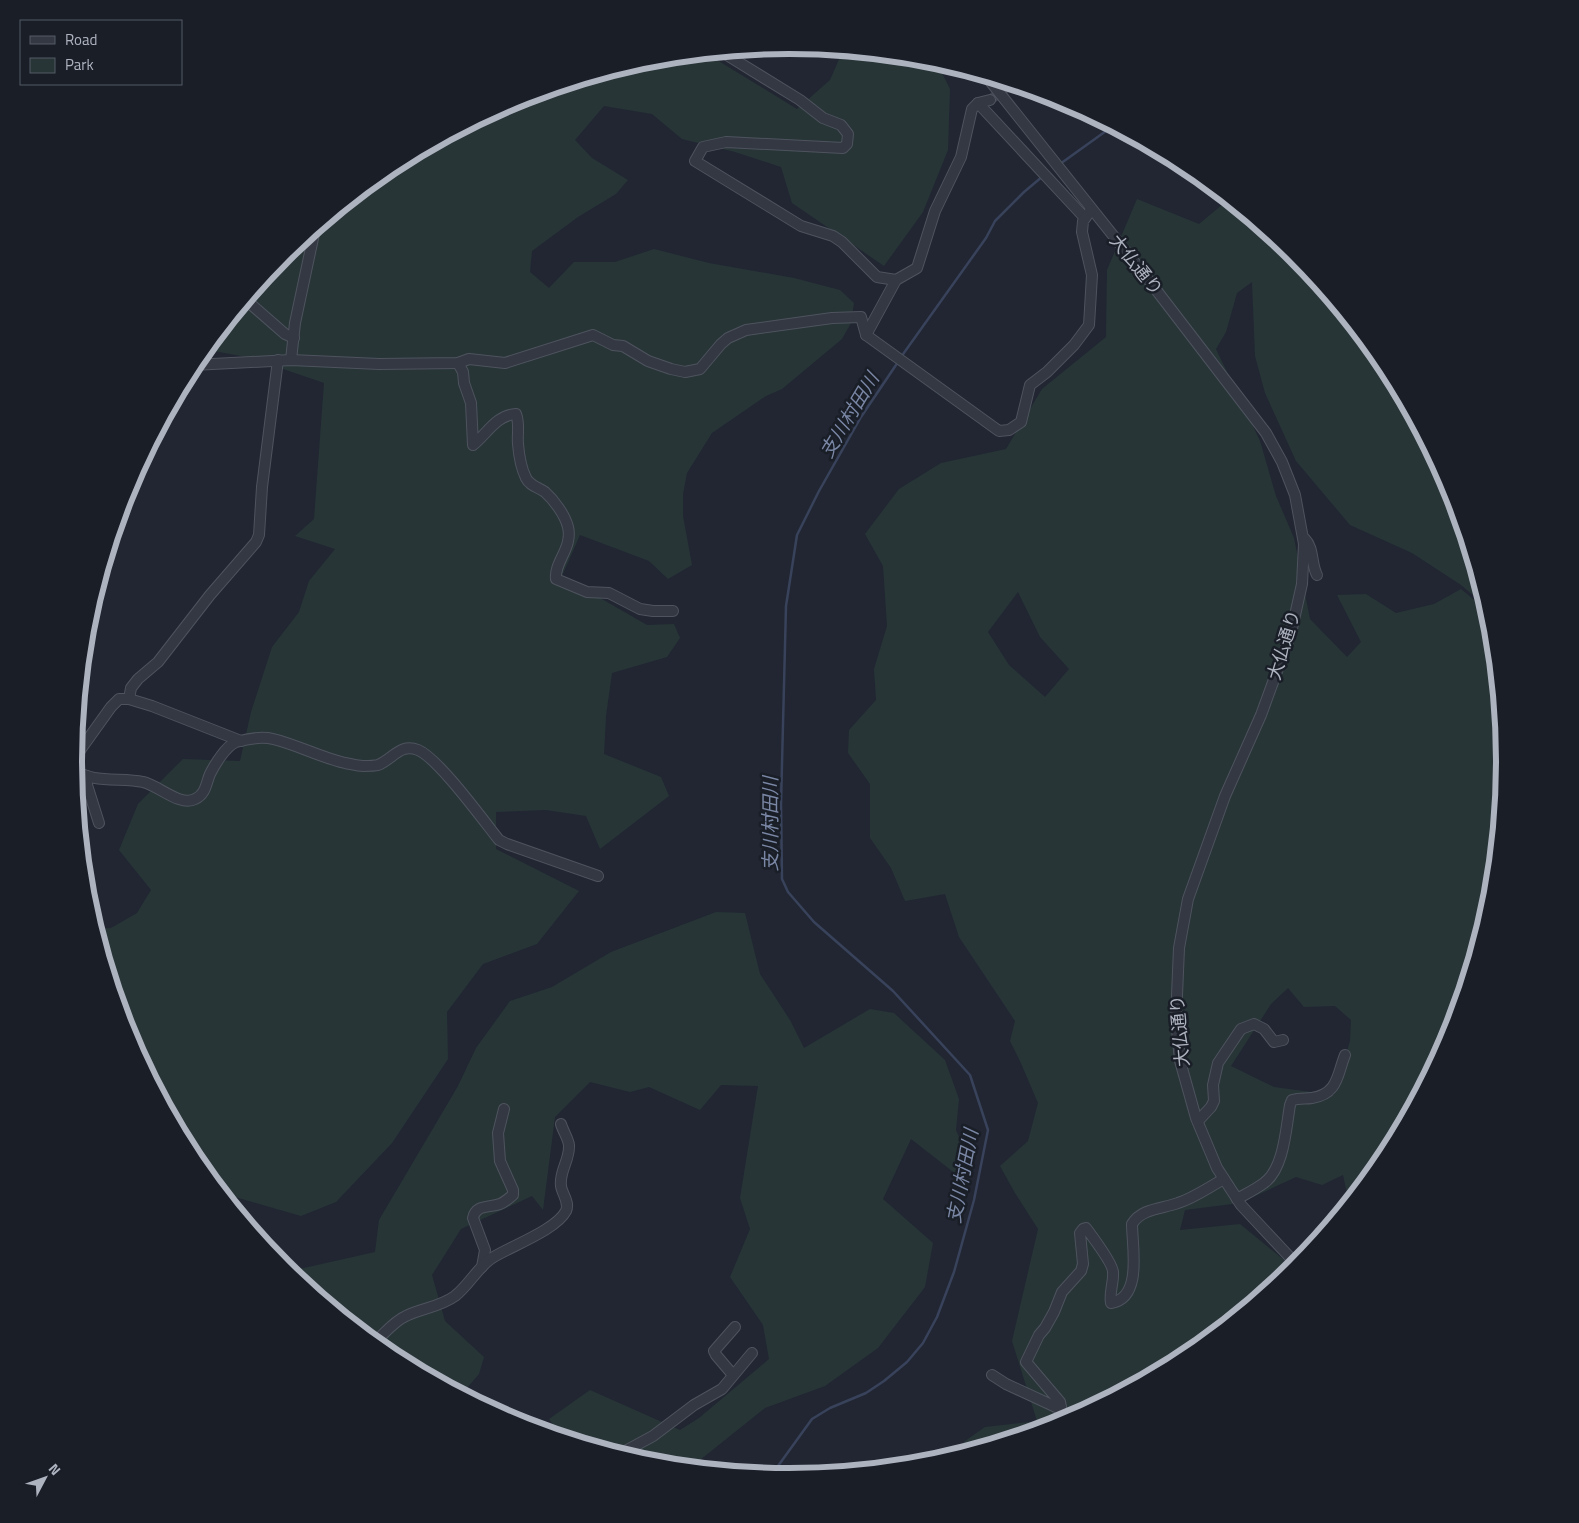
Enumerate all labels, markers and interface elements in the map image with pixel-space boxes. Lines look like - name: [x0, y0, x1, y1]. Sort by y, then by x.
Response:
- legend: [20, 20, 182, 85]
- text: Road: [65, 28, 97, 51]
- text: Park: [65, 53, 94, 76]
- street label: 大仏通り: [1103, 228, 1170, 301]
- water label: 支川村田川: [812, 365, 886, 463]
- street label: 大仏通り: [1260, 606, 1307, 683]
- water label: 支川村田川: [755, 775, 784, 872]
- street label: 大仏通り: [1163, 994, 1196, 1068]
- water label: 支川村田川: [938, 1125, 985, 1225]
- north arrow: [20, 1453, 70, 1503]
- text: N: [44, 1459, 66, 1480]

